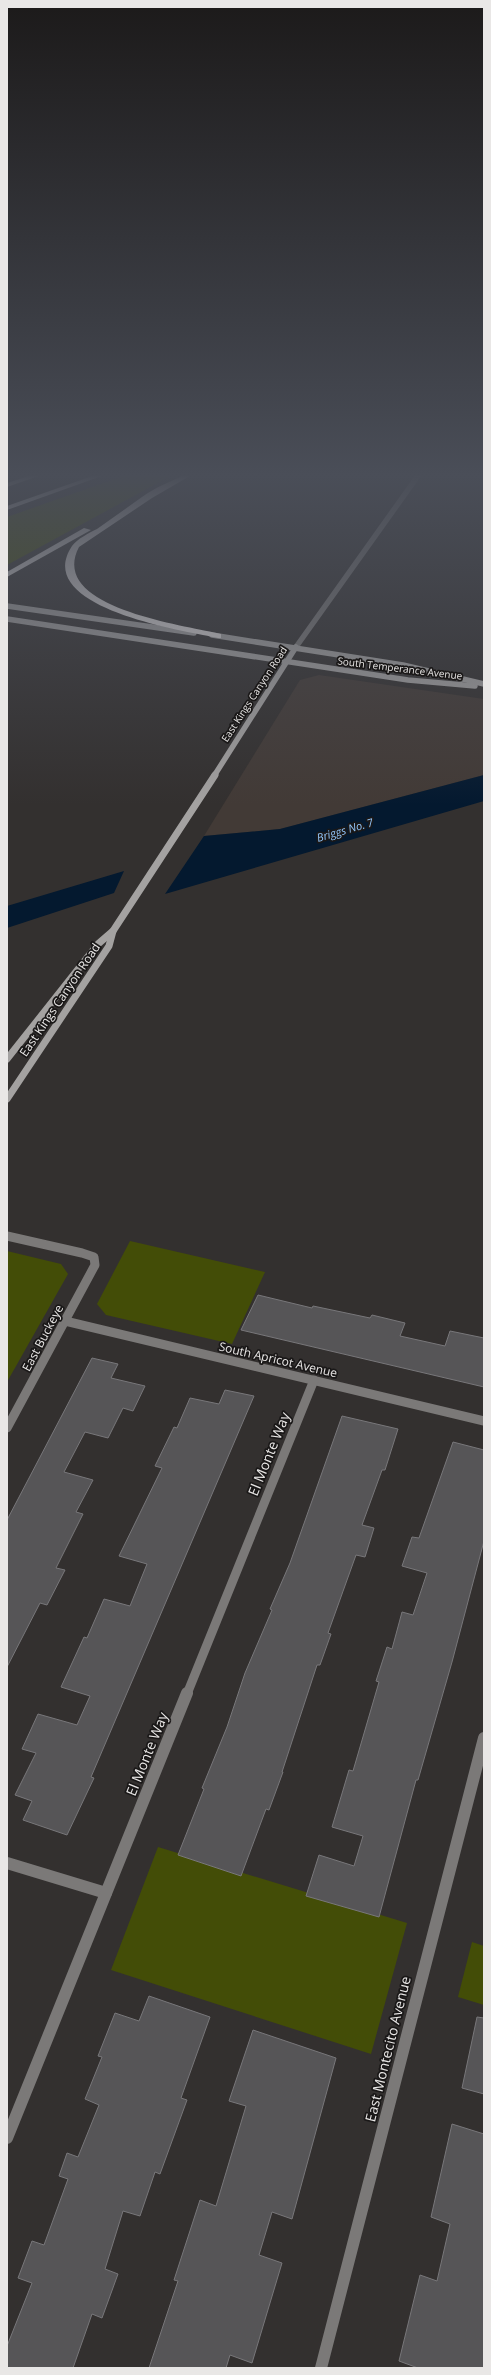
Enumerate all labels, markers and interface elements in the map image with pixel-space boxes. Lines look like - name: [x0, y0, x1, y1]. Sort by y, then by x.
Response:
- street label: East Kings Canyon Road: [218, 644, 290, 744]
- street label: South Temperance Avenue: [337, 653, 464, 683]
- water label: Briggs No. 7: [315, 814, 376, 845]
- street label: East Kings Canyon Road: [15, 940, 104, 1060]
- street label: East Buckeye: [18, 1301, 67, 1374]
- street label: South Apricot Avenue: [217, 1338, 339, 1381]
- street label: El Monte Way: [243, 1408, 294, 1499]
- street label: El Monte Way: [121, 1708, 172, 1799]
- street label: East Montecito Avenue: [360, 1974, 415, 2124]

